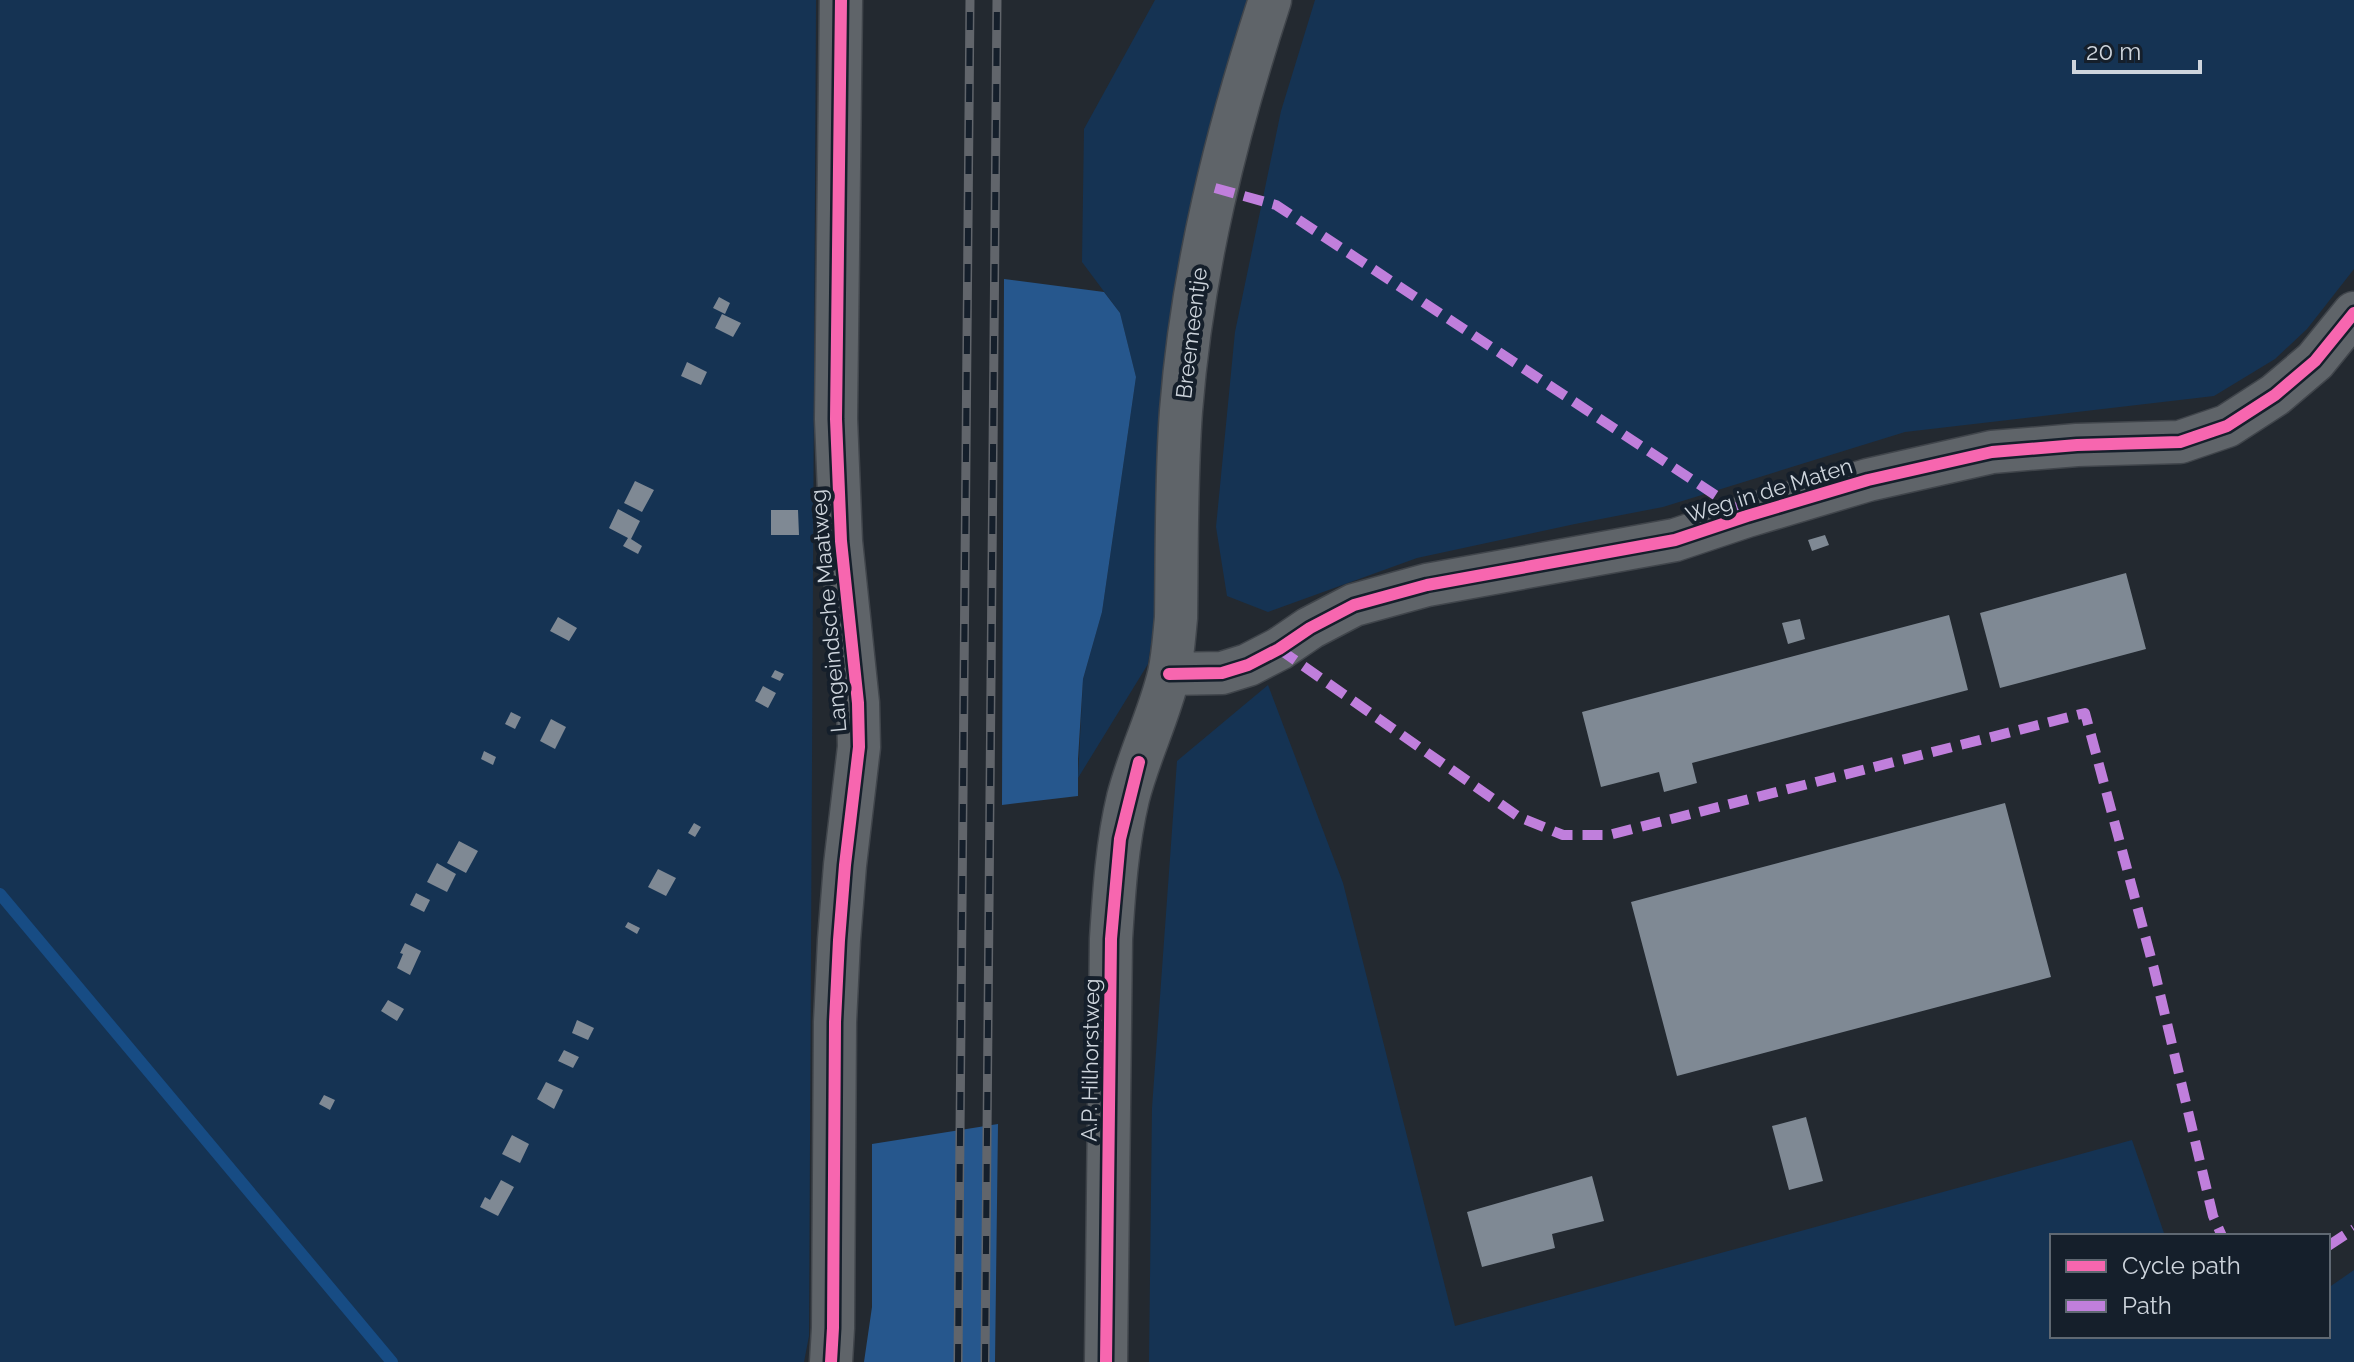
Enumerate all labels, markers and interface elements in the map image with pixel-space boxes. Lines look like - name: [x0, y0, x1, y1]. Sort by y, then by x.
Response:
- scale bar: [2074, 24, 2200, 74]
- text: 20 m: [2086, 37, 2141, 66]
- street label: Breemeentje: [1170, 266, 1212, 400]
- street label: Weg in de Maten: [1682, 452, 1856, 528]
- street label: Langeindsche Maatweg: [804, 488, 852, 734]
- street label: A.P. Hilhorstweg: [1076, 978, 1104, 1142]
- legend: [2050, 1234, 2330, 1338]
- text: Cycle path: [2122, 1251, 2241, 1280]
- text: Path: [2122, 1291, 2172, 1320]

